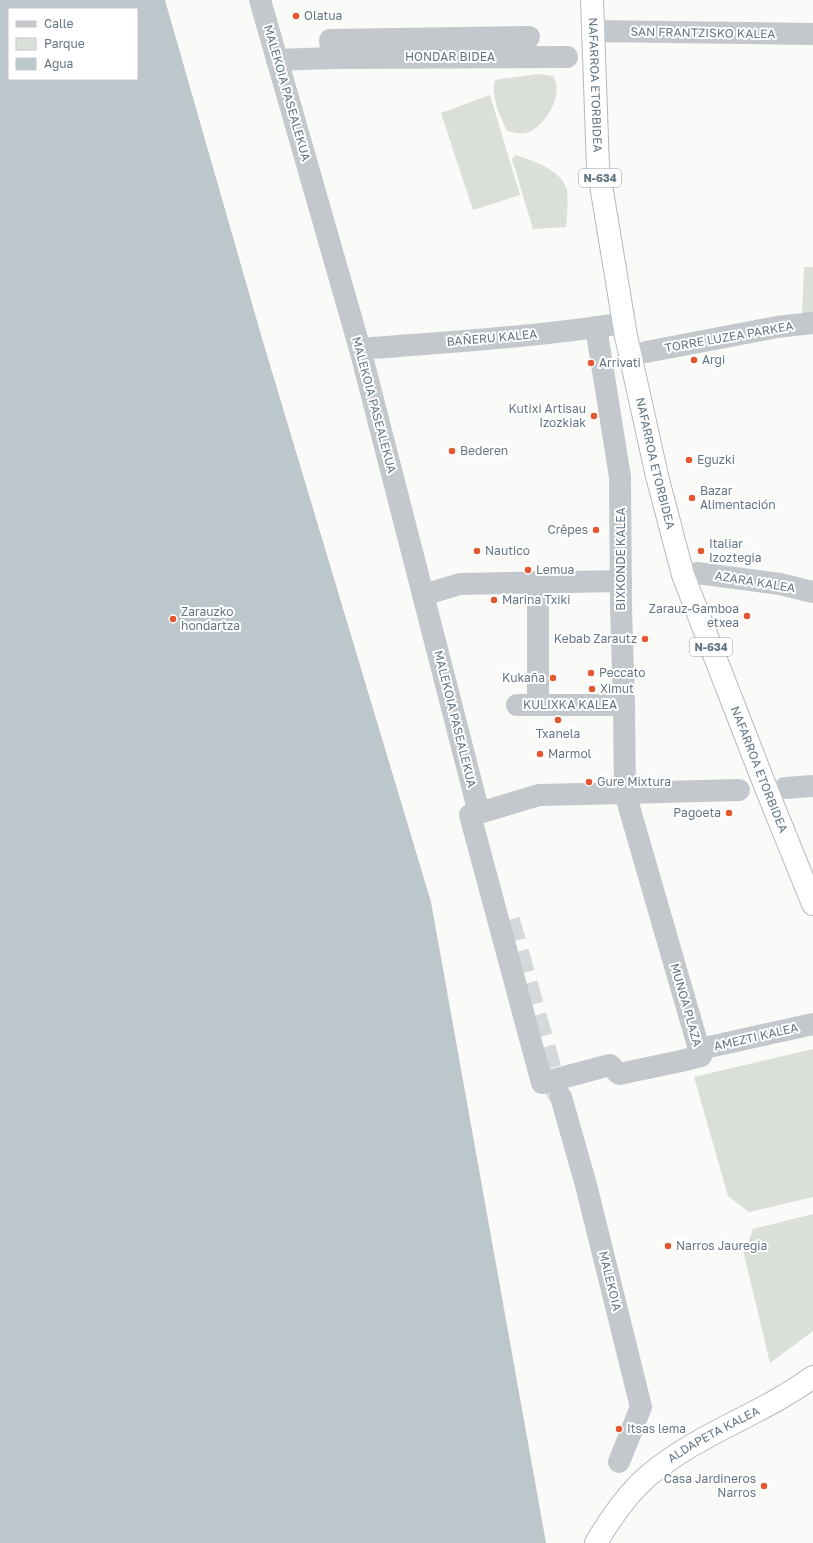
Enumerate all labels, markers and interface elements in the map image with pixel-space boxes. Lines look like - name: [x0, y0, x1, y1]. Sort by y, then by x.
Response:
- legend: [8, 8, 138, 80]
- place label: Olatua: [304, 8, 342, 23]
- marker: Olatua: [291, 11, 301, 21]
- text: Calle: [44, 16, 74, 31]
- street label: NAFARROA ETORBIDEA: [586, 17, 605, 153]
- street label: MALEKOIA PASEALEKUA: [261, 23, 314, 163]
- street label: SAN FRANTZISKO KALEA: [630, 24, 776, 41]
- text: Parque: [44, 36, 85, 51]
- street label: HONDAR BIDEA: [405, 49, 495, 64]
- text: Agua: [44, 56, 73, 71]
- road number: N-634: [579, 169, 621, 187]
- street label: TORRE LUZEA PARKEA: [663, 318, 794, 355]
- street label: BAÑERU KALEA: [446, 326, 538, 349]
- street label: MALEKOIA PASEALEKUA: [349, 335, 400, 475]
- place label: Argi: [702, 352, 725, 367]
- place label: Arrivati: [599, 355, 641, 370]
- marker: Argi: [689, 355, 699, 365]
- marker: Arrivati: [586, 358, 596, 368]
- street label: NAFARROA ETORBIDEA: [633, 396, 679, 531]
- place label: Kutixi Artisau Izozkiak: [508, 401, 586, 430]
- marker: Kutixi Artisau Izozkiak: [589, 411, 599, 421]
- place label: Bederen: [460, 443, 508, 458]
- marker: Bederen: [447, 446, 457, 456]
- place label: Eguzki: [697, 452, 735, 467]
- marker: Eguzki: [684, 455, 694, 465]
- place label: Bazar Alimentación: [700, 483, 776, 512]
- marker: Bazar Alimentación: [687, 493, 697, 503]
- street label: BIXKONDE KALEA: [613, 507, 628, 611]
- place label: Crêpes: [548, 522, 588, 537]
- marker: Crêpes: [591, 525, 601, 535]
- place label: Italiar Izoztegia: [709, 536, 762, 565]
- place label: Nautico: [485, 543, 530, 558]
- marker: Nautico: [472, 546, 482, 556]
- marker: Italiar Izoztegia: [696, 546, 706, 556]
- place label: Lemua: [536, 562, 574, 577]
- marker: Lemua: [523, 565, 533, 575]
- street label: AZARA KALEA: [714, 568, 796, 595]
- place label: Marina Txiki: [502, 592, 570, 607]
- marker: Marina Txiki: [489, 595, 499, 605]
- place label: Zarauz-Gamboa etxea: [649, 601, 739, 630]
- place label: Zarauzko hondartza: [181, 604, 240, 633]
- marker: Zarauz-Gamboa etxea: [742, 611, 752, 621]
- marker: Zarauzko hondartza: [168, 614, 178, 624]
- place label: Kebab Zarautz: [554, 631, 637, 646]
- marker: Kebab Zarautz: [640, 634, 650, 644]
- road number: N-634: [690, 638, 732, 656]
- street label: MALEKOIA PASEALEKUA: [431, 649, 480, 789]
- place label: Peccato: [599, 665, 645, 680]
- marker: Peccato: [586, 668, 596, 678]
- place label: Kukaña: [502, 670, 545, 685]
- marker: Kukaña: [548, 673, 558, 683]
- place label: Ximut: [600, 681, 634, 696]
- marker: Ximut: [587, 684, 597, 694]
- street label: KULIXKA KALEA: [523, 697, 617, 712]
- street label: NAFARROA ETORBIDEA: [728, 704, 791, 835]
- marker: Txanela: [553, 715, 563, 725]
- place label: Txanela: [536, 726, 580, 741]
- place label: Marmol: [548, 746, 592, 761]
- marker: Marmol: [535, 749, 545, 759]
- place label: Gure Mixtura: [597, 774, 671, 789]
- marker: Gure Mixtura: [584, 777, 594, 787]
- place label: Pagoeta: [673, 805, 721, 820]
- marker: Pagoeta: [724, 808, 734, 818]
- street label: MUNOA PLAZA: [667, 961, 706, 1048]
- street label: AMEZTI KALEA: [712, 1020, 799, 1053]
- place label: Narros Jauregia: [676, 1238, 767, 1253]
- marker: Narros Jauregia: [663, 1241, 673, 1251]
- street label: MALEKOIA: [596, 1249, 625, 1312]
- street label: ALDAPETA KALEA: [664, 1403, 762, 1466]
- place label: Itsas lema: [627, 1421, 686, 1436]
- marker: Itsas lema: [614, 1424, 624, 1434]
- place label: Casa Jardineros Narros: [664, 1471, 756, 1500]
- marker: Casa Jardineros Narros: [759, 1481, 769, 1491]

